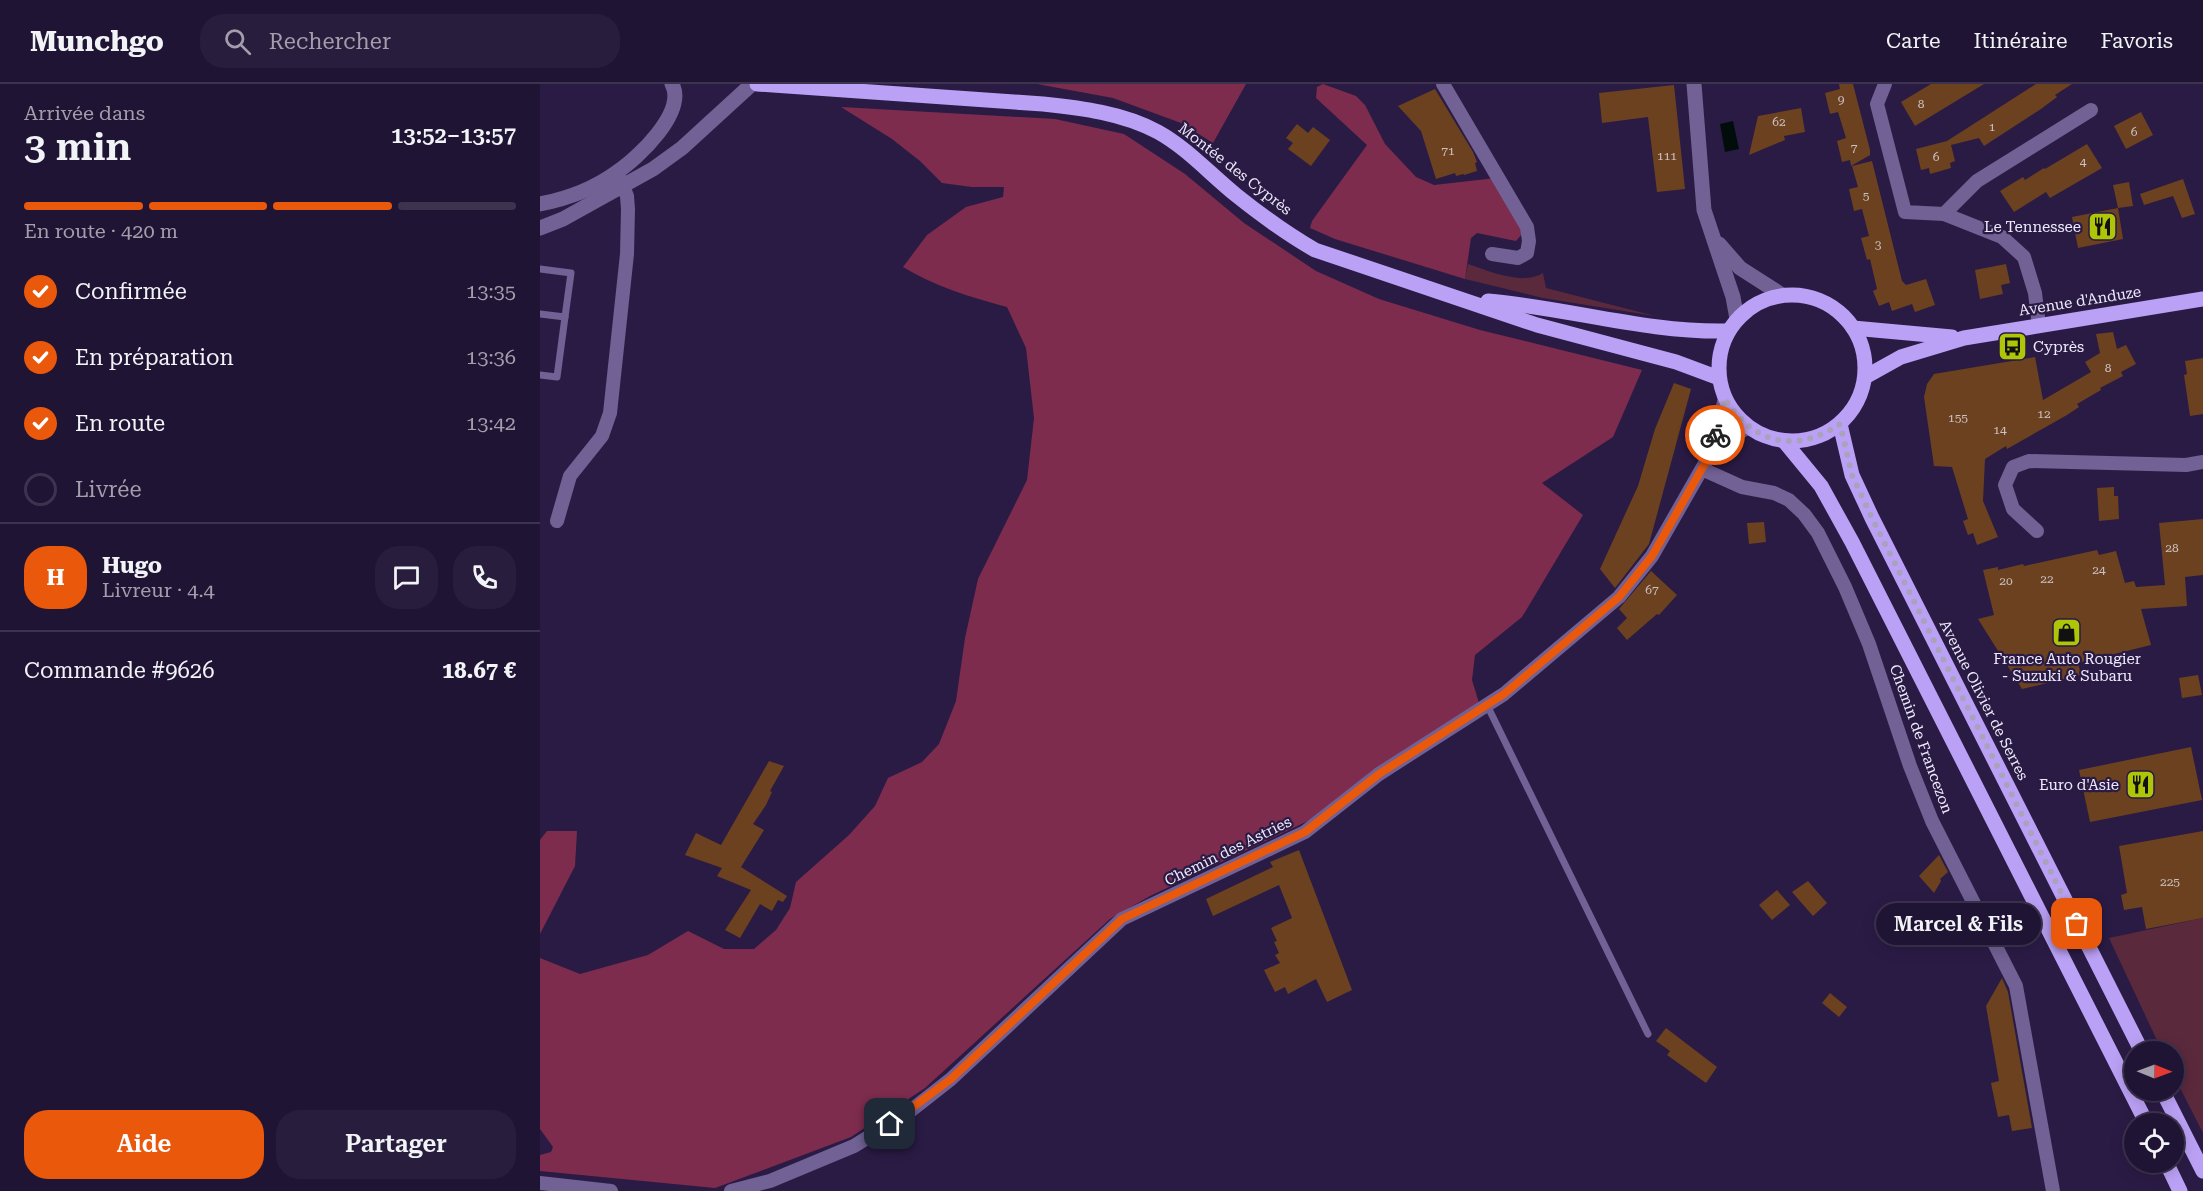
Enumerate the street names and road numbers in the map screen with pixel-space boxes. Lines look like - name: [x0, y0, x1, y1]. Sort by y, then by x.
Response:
- street label: Montée des Cyprès: [1175, 119, 1295, 219]
- street label: Avenue d'Anduze: [2018, 282, 2142, 320]
- street label: Avenue Olivier de Serres: [1936, 617, 2032, 783]
- street label: Chemin de Francezon: [1886, 662, 1956, 816]
- street label: Chemin des Astries: [1162, 812, 1294, 890]

